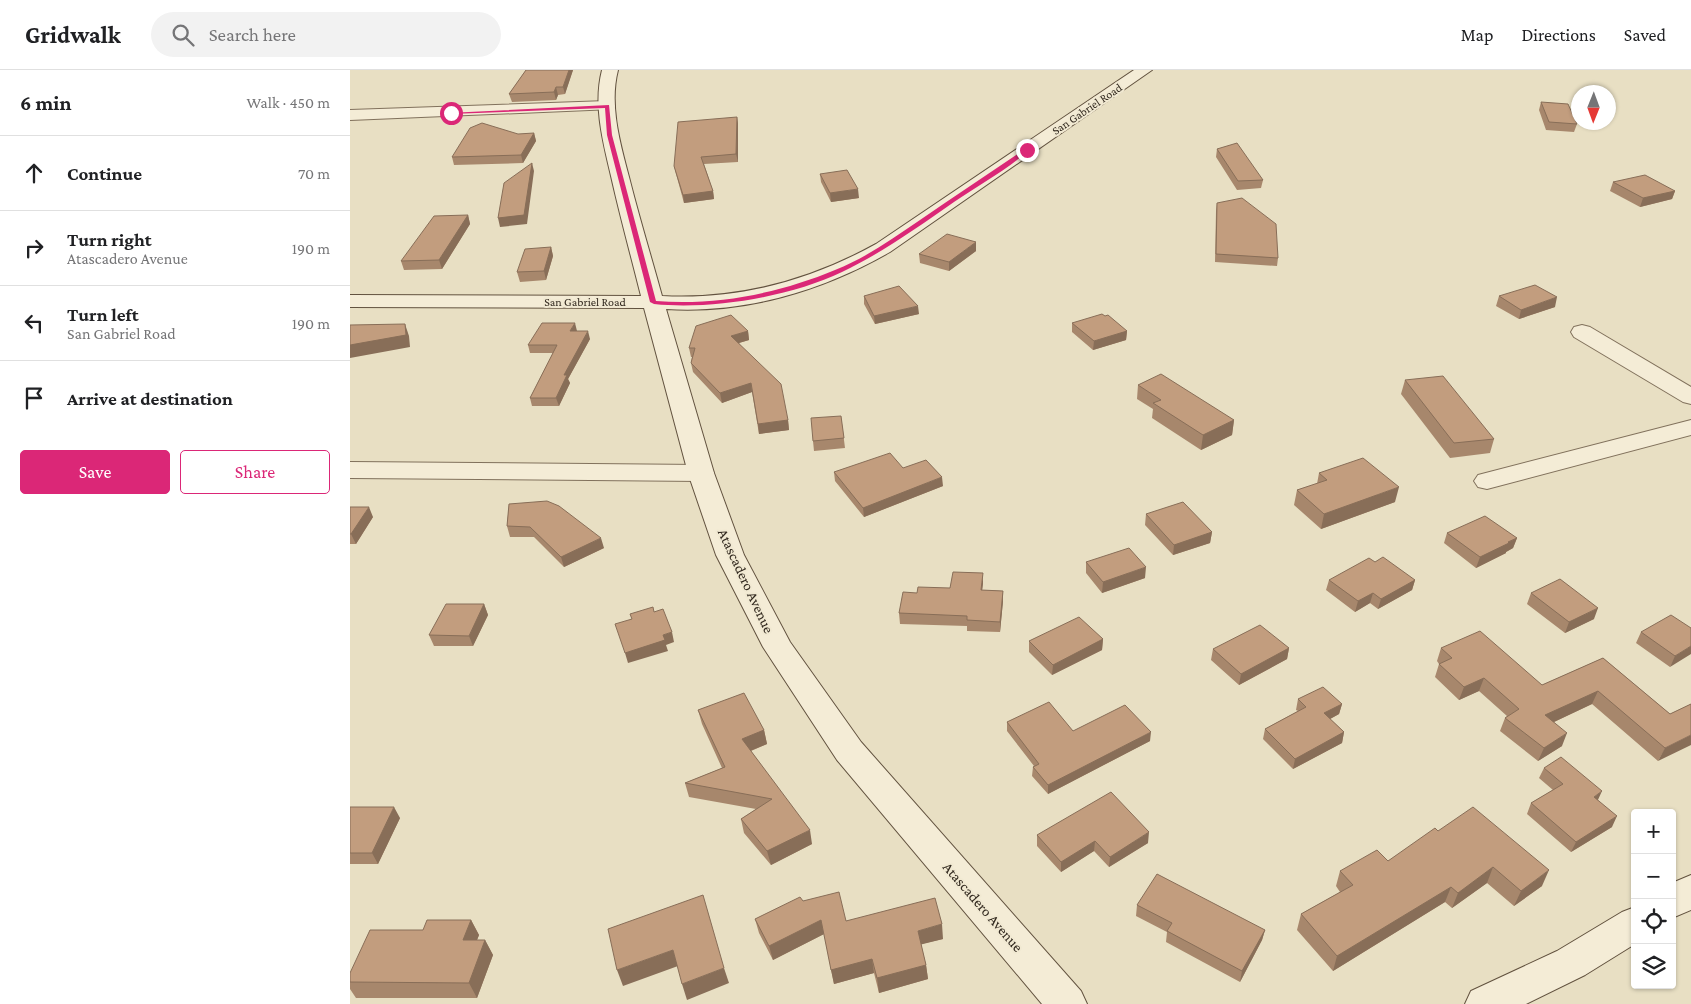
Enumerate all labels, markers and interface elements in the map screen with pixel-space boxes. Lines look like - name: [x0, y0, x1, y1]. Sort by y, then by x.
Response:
- search box: [151, 12, 501, 57]
- text: Gridwalk: [25, 21, 121, 48]
- icon: search: [169, 21, 197, 49]
- text: Search here: [209, 24, 296, 45]
- text: Map: [1461, 25, 1493, 45]
- text: Directions: [1521, 25, 1596, 45]
- text: Saved: [1624, 25, 1666, 45]
- street label: San Gabriel Road: [1049, 80, 1125, 138]
- north arrow: [1571, 85, 1616, 130]
- text: 6 min: [20, 91, 71, 115]
- text: Walk · 450 m: [246, 94, 330, 111]
- route start: [440, 102, 463, 125]
- route end: [1016, 139, 1039, 162]
- icon: ahead: [20, 159, 48, 187]
- text: Continue: [67, 163, 142, 184]
- text: 70 m: [298, 165, 330, 182]
- text: Turn right: [67, 229, 152, 250]
- icon: right: [20, 234, 48, 262]
- text: 190 m: [292, 240, 330, 257]
- text: Atascadero Avenue: [67, 250, 188, 267]
- street label: San Gabriel Road: [544, 295, 626, 309]
- text: Turn left: [67, 304, 139, 325]
- icon: left: [20, 309, 48, 337]
- text: 190 m: [292, 315, 330, 332]
- text: San Gabriel Road: [67, 325, 176, 342]
- icon: arrive: [20, 384, 48, 412]
- text: Arrive at destination: [67, 388, 233, 409]
- button: Save: [20, 450, 170, 494]
- button: Share: [180, 450, 330, 494]
- street label: Atascadero Avenue: [715, 526, 777, 636]
- map controls: [1631, 809, 1676, 989]
- button: +: [1631, 809, 1676, 854]
- button: −: [1631, 854, 1676, 899]
- street label: Atascadero Avenue: [940, 859, 1026, 955]
- button: locate: [1631, 899, 1676, 944]
- button: layers: [1631, 944, 1676, 989]

